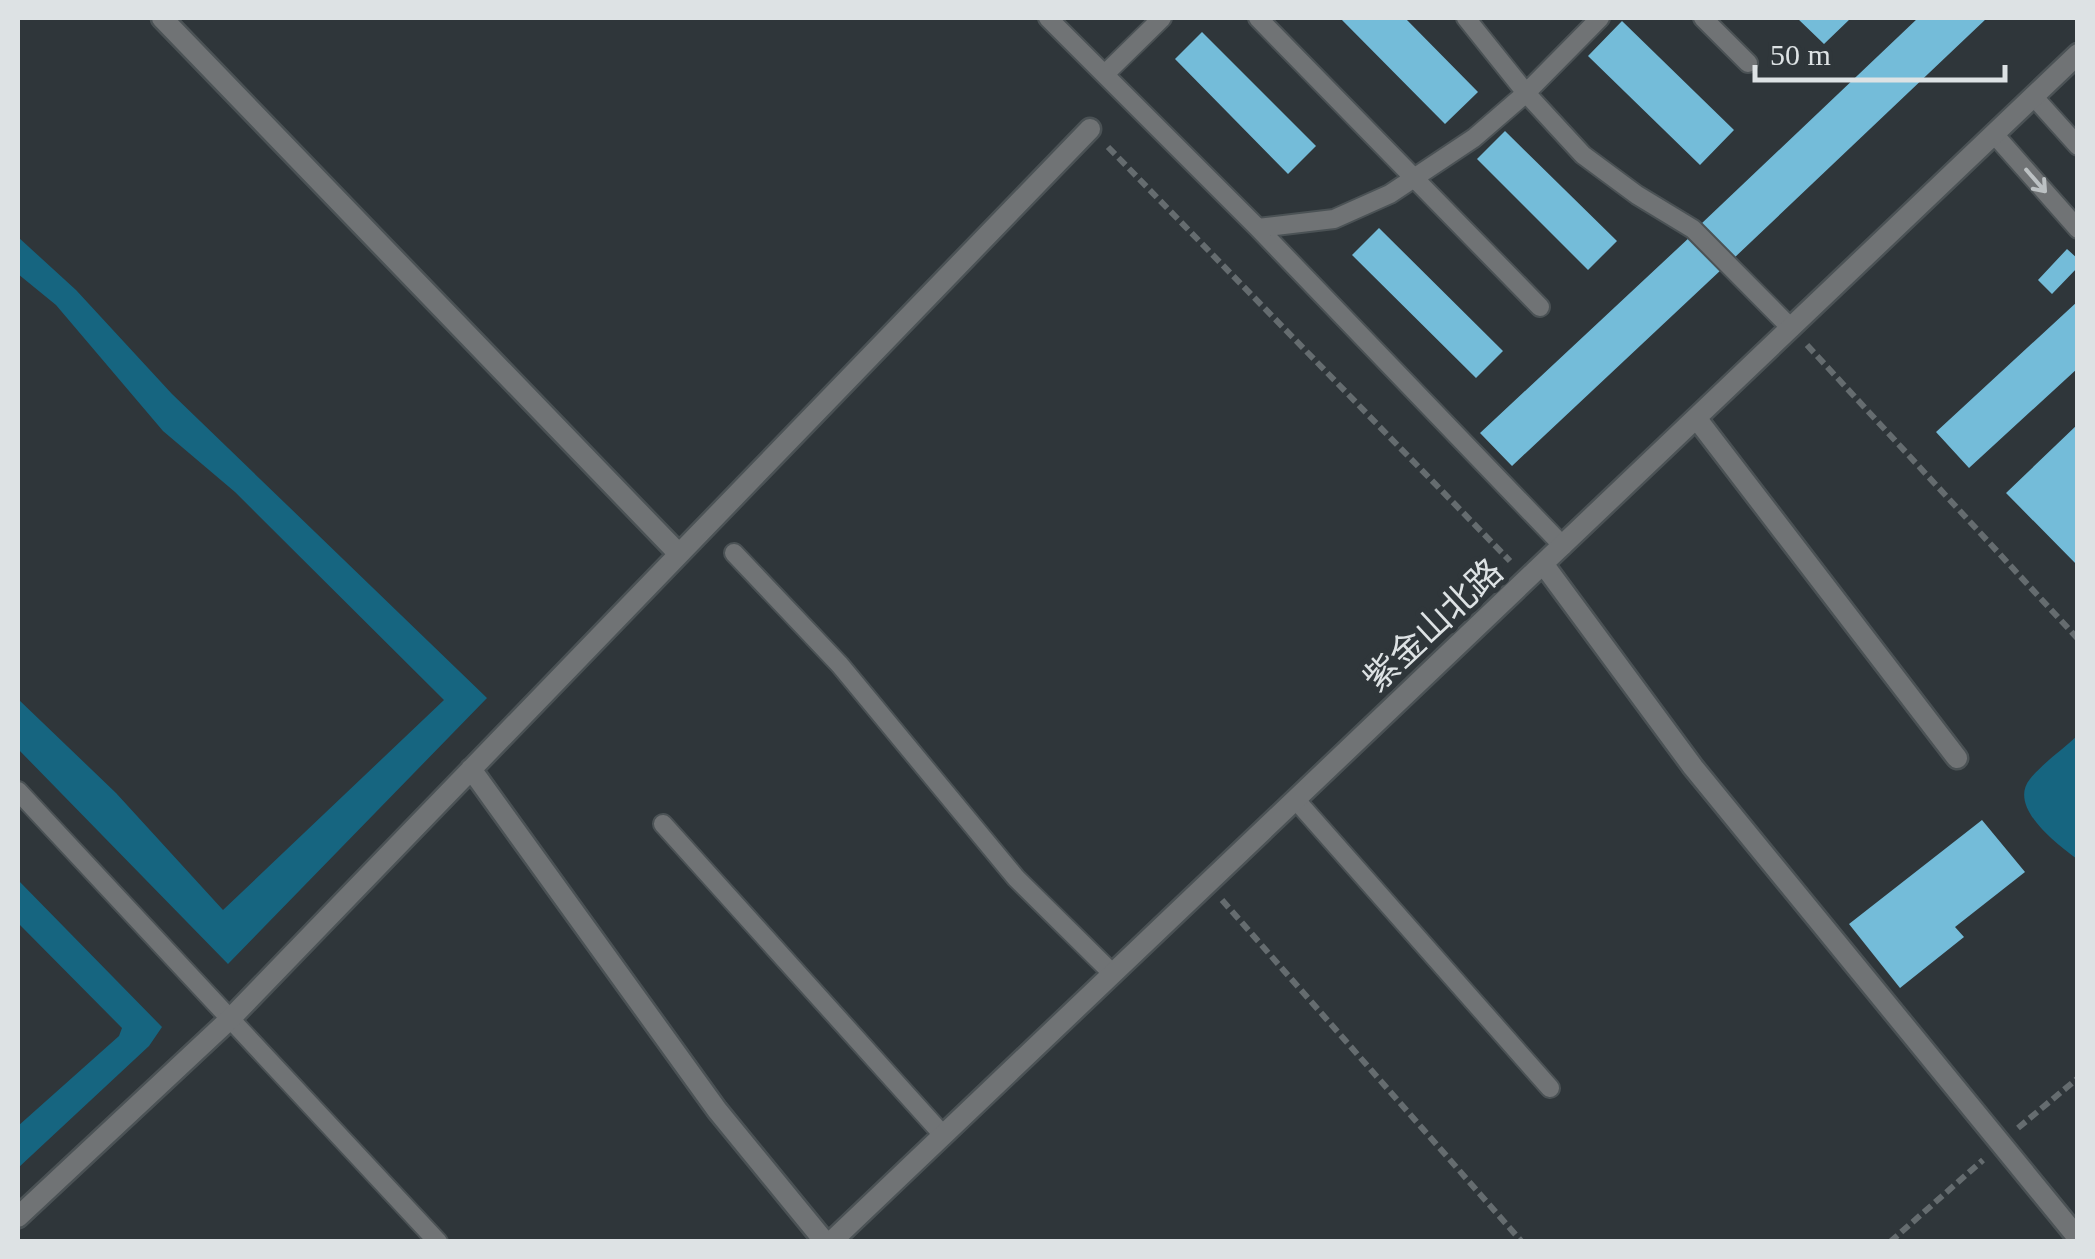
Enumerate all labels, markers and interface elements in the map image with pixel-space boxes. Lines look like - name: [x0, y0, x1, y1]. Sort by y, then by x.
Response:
- scale bar: [1755, 20, 2005, 82]
- text: 50 m: [1770, 38, 1831, 71]
- one-way arrow: [2024, 168, 2047, 193]
- street label: 紫金山北路: [1356, 551, 1511, 699]

